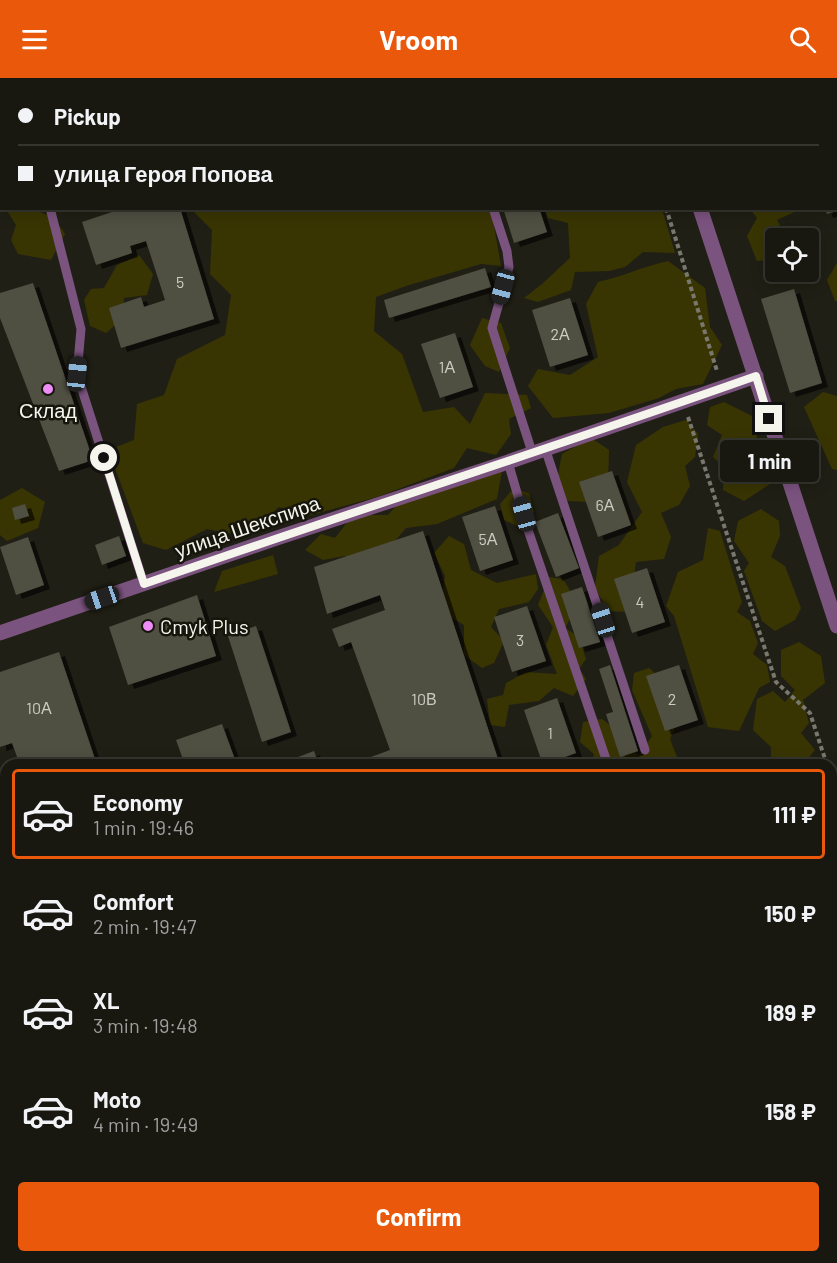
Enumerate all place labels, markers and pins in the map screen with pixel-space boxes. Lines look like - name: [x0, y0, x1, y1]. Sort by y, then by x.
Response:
- marker: Склад: [41, 382, 55, 396]
- place label: Склад: [19, 398, 77, 422]
- place label: Cmyk Plus: [160, 614, 249, 638]
- marker: Cmyk Plus: [141, 619, 155, 633]

